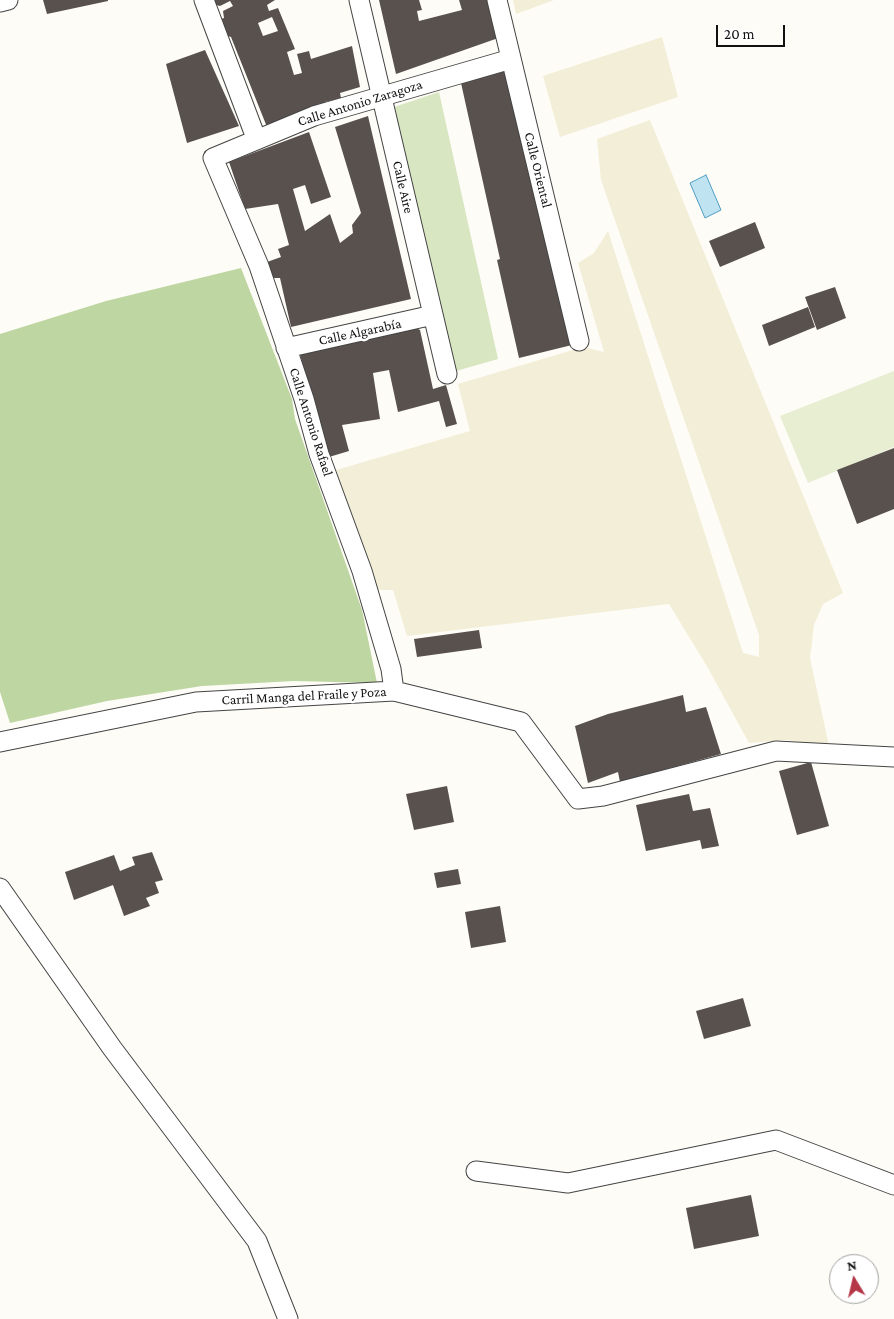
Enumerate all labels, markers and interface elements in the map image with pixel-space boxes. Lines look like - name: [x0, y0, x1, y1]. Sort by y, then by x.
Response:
- scale bar: [719, 15, 788, 47]
- text: 20 m: [724, 26, 755, 42]
- street label: Calle Antonio Zaragoza: [296, 76, 424, 130]
- street label: Calle Oriental: [521, 131, 555, 209]
- street label: Calle Aire: [389, 159, 417, 215]
- street label: Calle Algarabía: [317, 315, 403, 349]
- street label: Calle Antonio Rafael: [286, 366, 336, 478]
- street label: Carril Manga del Fraile y Poza: [221, 683, 387, 709]
- north arrow: [829, 1254, 879, 1304]
- text: N: [846, 1257, 858, 1274]

